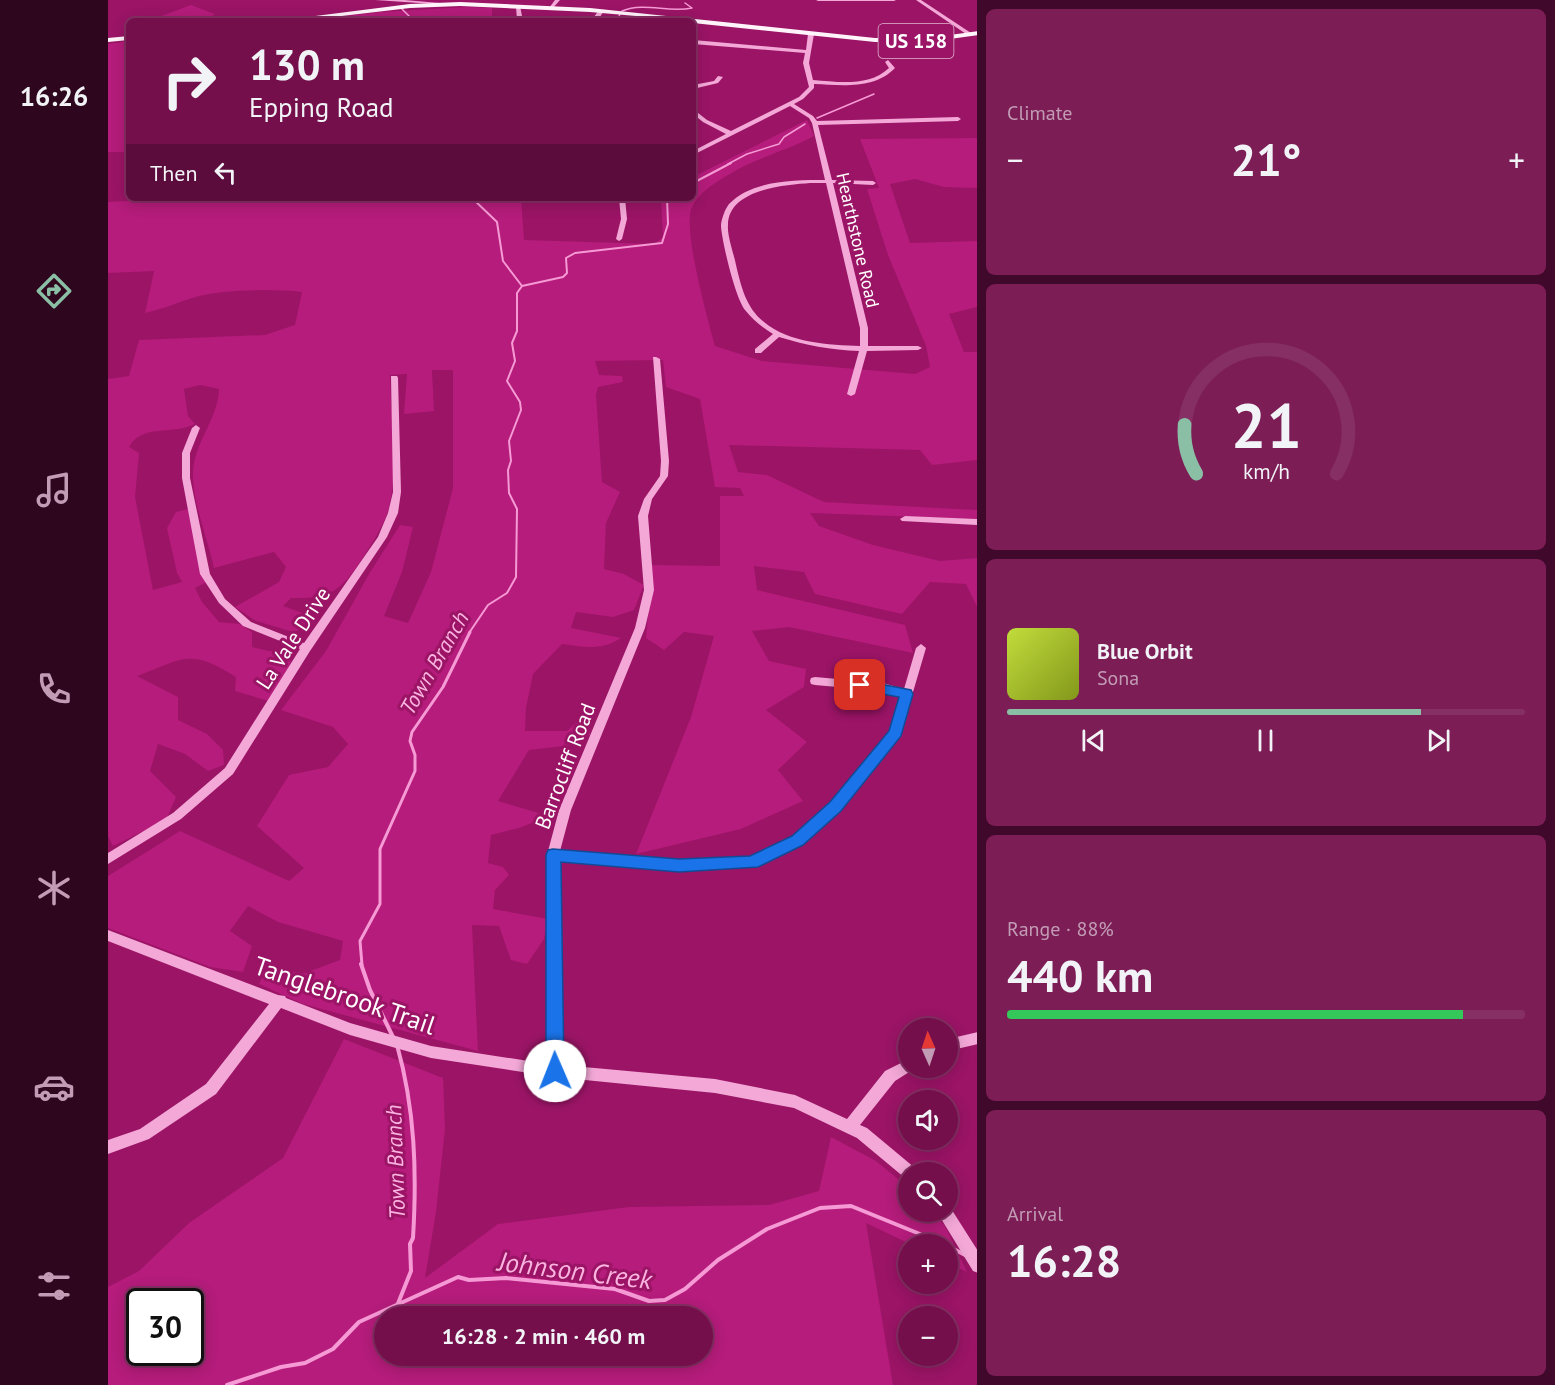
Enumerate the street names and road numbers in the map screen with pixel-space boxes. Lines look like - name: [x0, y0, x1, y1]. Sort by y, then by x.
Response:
- road number: US 158: [878, 24, 954, 58]
- street label: Hearthstone Road: [831, 170, 885, 310]
- street label: La Vale Drive: [250, 582, 336, 694]
- street label: Barrocliff Road: [529, 699, 601, 833]
- street label: Tanglebrook Trail: [250, 948, 441, 1042]

